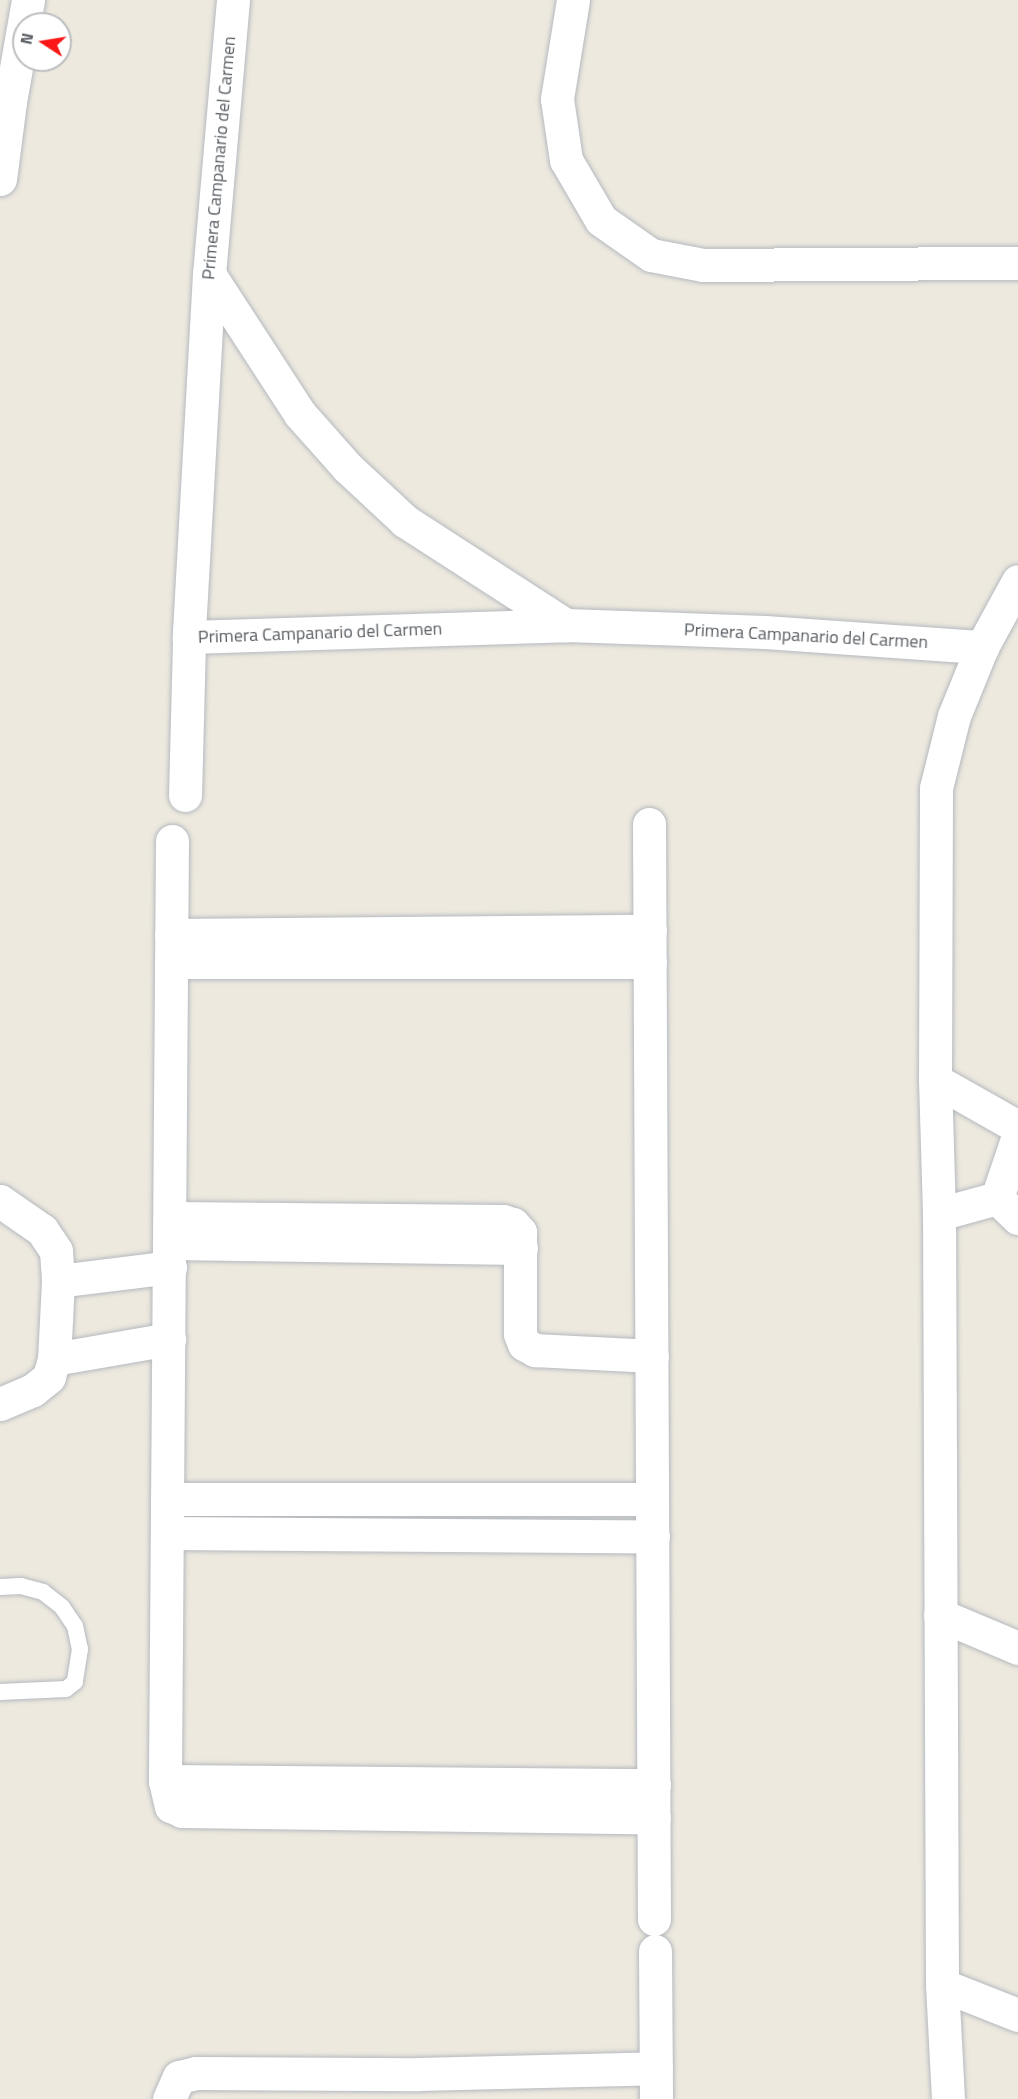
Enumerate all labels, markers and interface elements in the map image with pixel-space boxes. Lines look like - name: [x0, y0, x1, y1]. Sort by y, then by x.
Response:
- north arrow: [12, 12, 72, 72]
- text: N: [13, 31, 39, 47]
- street label: Primera Campanario del Carmen: [198, 35, 240, 281]
- street label: Primera Campanario del Carmen: [197, 618, 443, 648]
- street label: Primera Campanario del Carmen: [683, 619, 929, 653]

